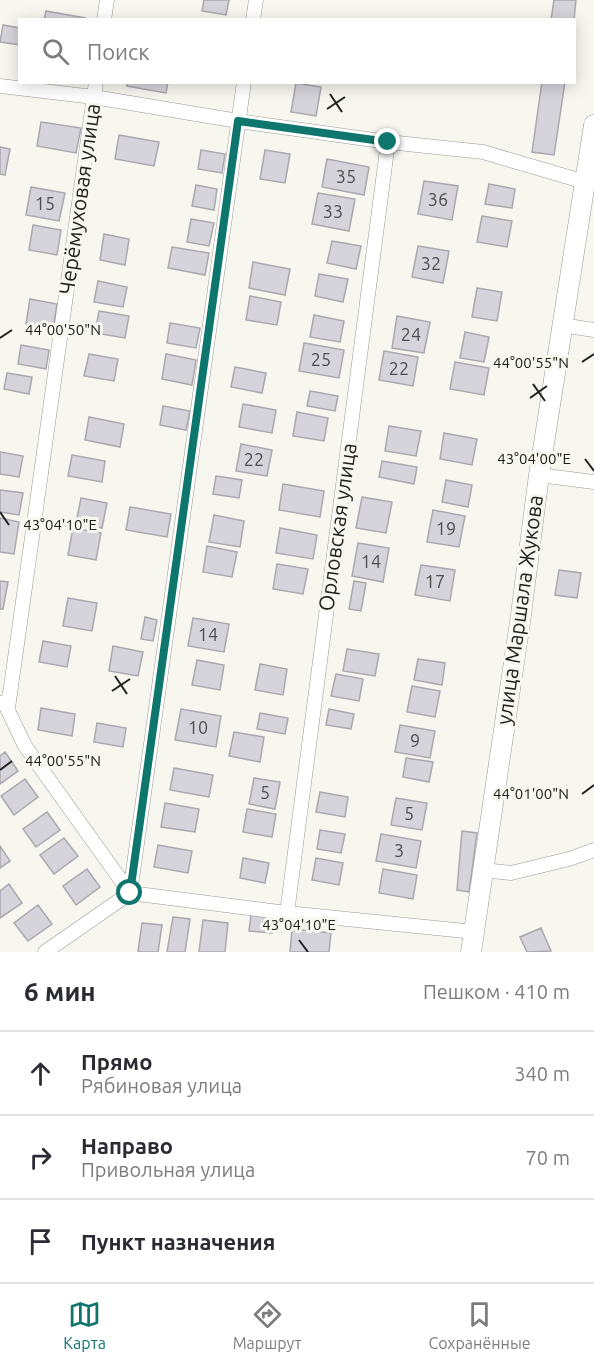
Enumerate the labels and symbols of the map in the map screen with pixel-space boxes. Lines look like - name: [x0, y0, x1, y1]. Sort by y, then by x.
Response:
- street label: Черёмуховая улица: [54, 102, 104, 296]
- route end: [374, 128, 400, 154]
- house number: 35: [336, 166, 356, 186]
- house number: 36: [428, 189, 448, 209]
- house number: 15: [35, 193, 55, 213]
- house number: 33: [323, 201, 343, 221]
- house number: 32: [421, 253, 441, 273]
- text: 44°00'50"N: [25, 321, 101, 338]
- house number: 24: [401, 324, 421, 344]
- house number: 25: [311, 349, 331, 369]
- text: 44°00'55"N: [493, 354, 569, 371]
- house number: 22: [389, 358, 409, 378]
- street label: Орловская улица: [313, 441, 361, 613]
- house number: 22: [244, 449, 264, 469]
- text: 43°04'00"E: [497, 450, 571, 467]
- street label: улица Маршала Жукова: [491, 493, 547, 726]
- text: 43°04'10"E: [23, 516, 97, 533]
- house number: 19: [436, 518, 456, 538]
- house number: 14: [361, 551, 381, 571]
- house number: 17: [425, 571, 445, 591]
- house number: 14: [198, 624, 218, 644]
- house number: 10: [188, 717, 208, 737]
- house number: 9: [410, 730, 420, 750]
- text: 44°00'55"N: [25, 752, 101, 769]
- house number: 5: [260, 782, 270, 802]
- text: 44°01'00"N: [493, 785, 569, 802]
- house number: 5: [404, 803, 414, 823]
- house number: 3: [394, 840, 404, 860]
- route start: [116, 879, 142, 905]
- text: 43°04'10"E: [262, 916, 336, 933]

